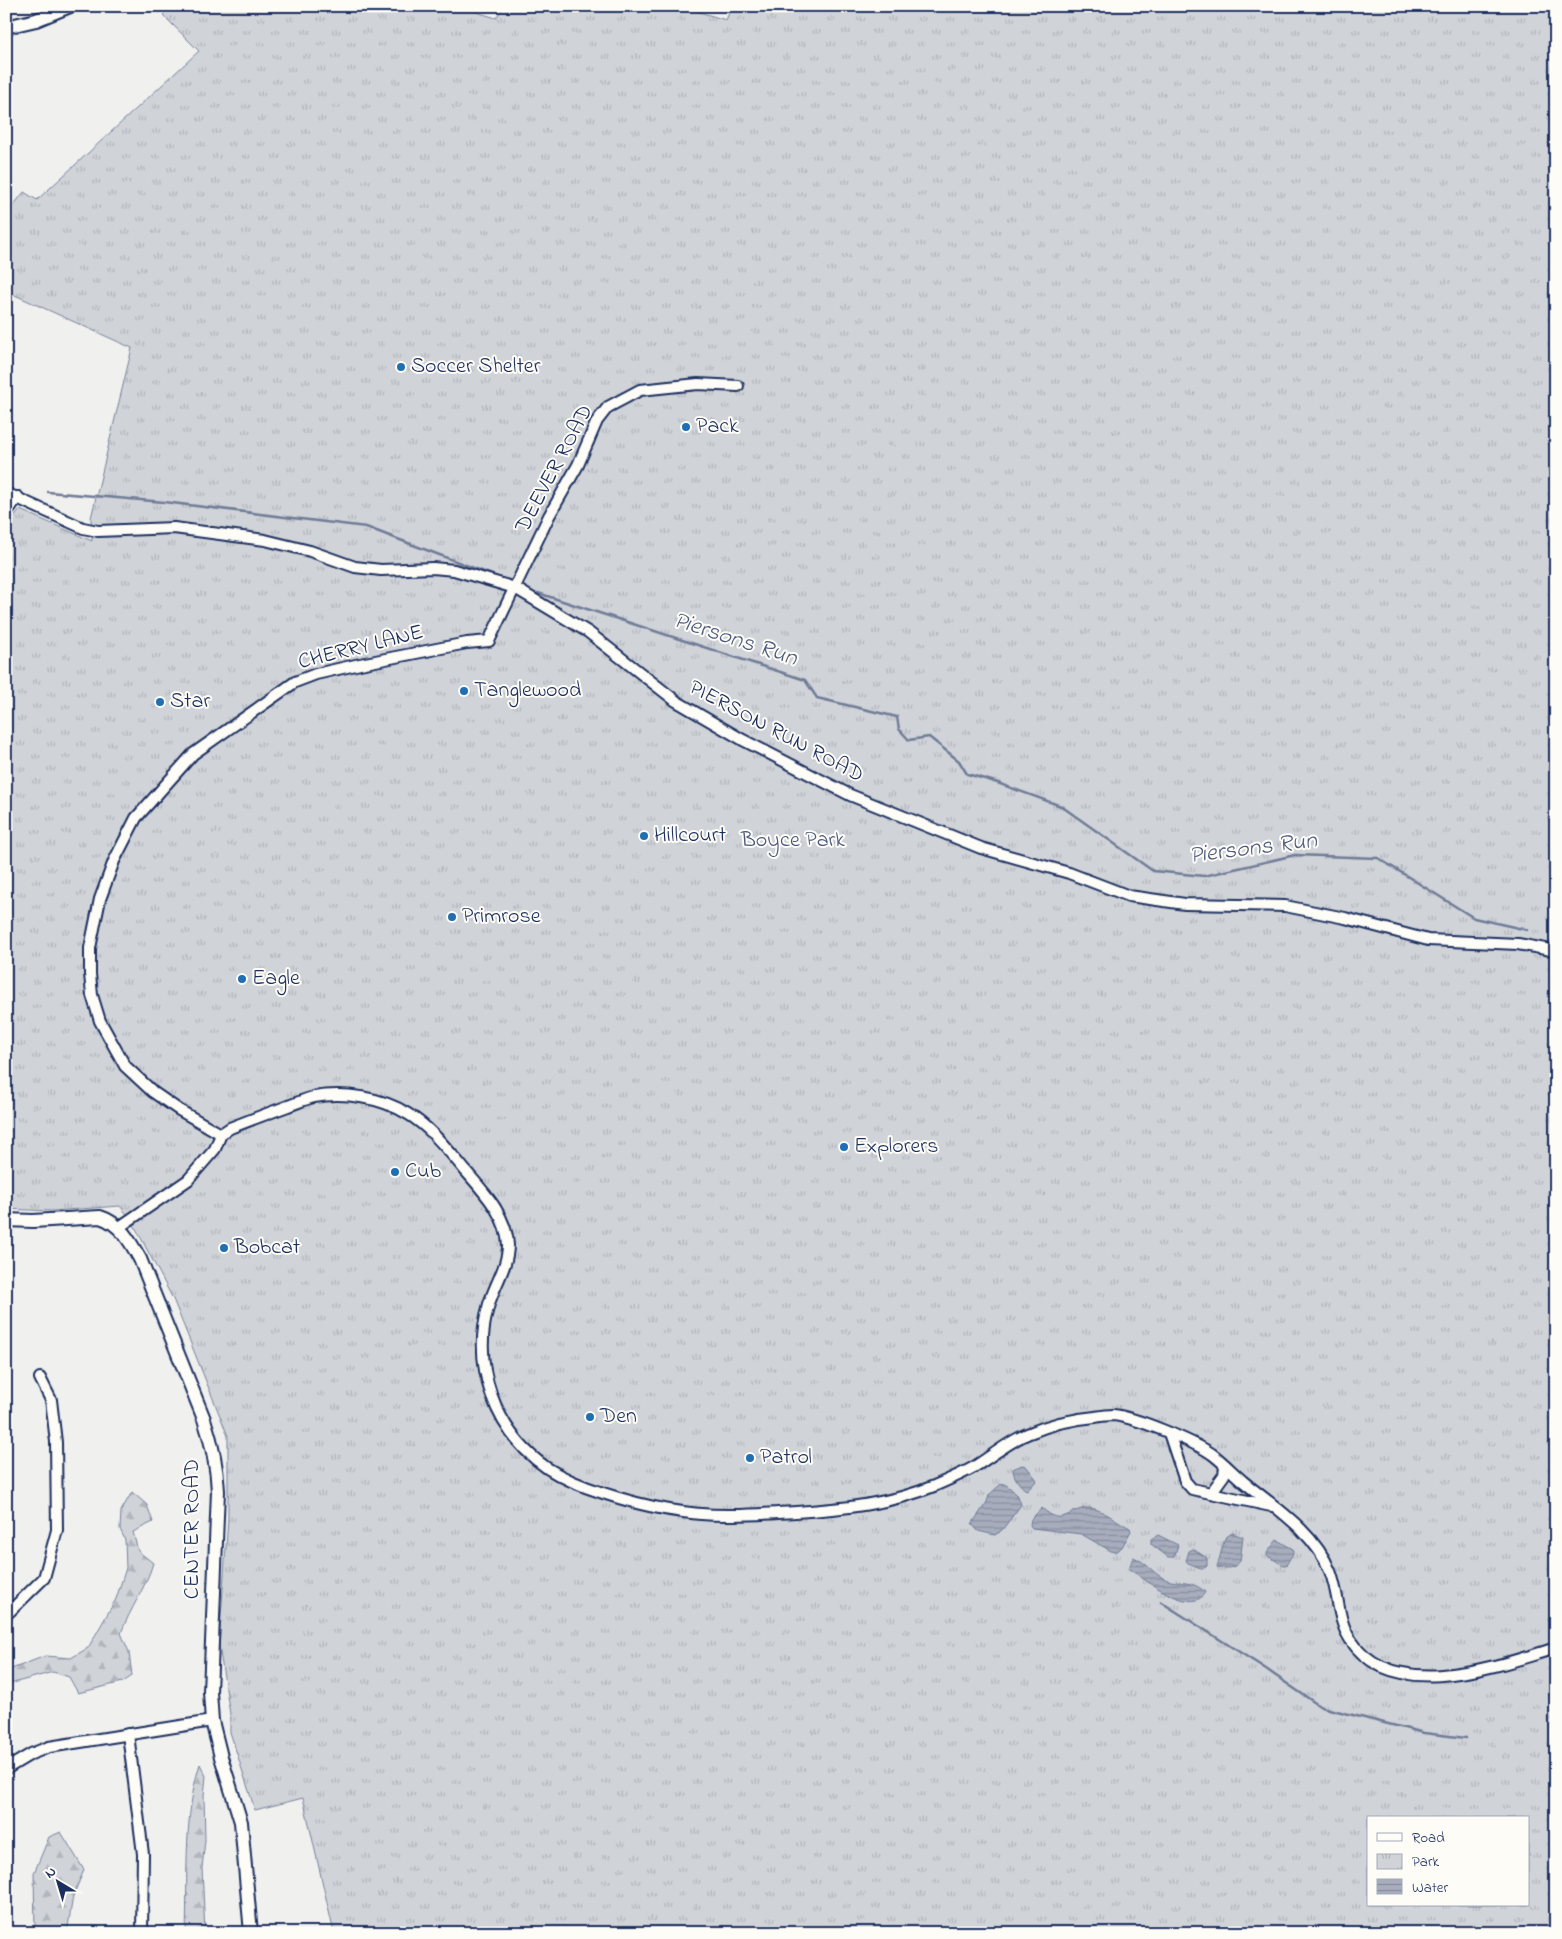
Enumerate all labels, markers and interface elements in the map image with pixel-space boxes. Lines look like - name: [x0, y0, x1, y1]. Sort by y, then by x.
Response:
- place label: Soccer Shelter: [411, 351, 541, 383]
- marker: Soccer Shelter: [395, 361, 407, 373]
- street label: DEEVER ROAD: [507, 399, 602, 540]
- place label: Pack: [696, 411, 739, 443]
- marker: Pack: [680, 421, 692, 433]
- water label: Piersons Run: [668, 604, 803, 677]
- street label: CHERRY LANE: [295, 617, 427, 679]
- street label: PIERSON RUN ROAD: [683, 672, 869, 792]
- place label: Tanglewood: [474, 675, 581, 708]
- marker: Tanglewood: [458, 685, 470, 697]
- place label: Star: [170, 686, 210, 718]
- marker: Star: [154, 696, 166, 708]
- place label: Hillcourt: [654, 820, 727, 852]
- water label: Piersons Run: [1187, 824, 1320, 874]
- park label: Boyce Park: [740, 825, 845, 858]
- marker: Hillcourt: [638, 830, 650, 842]
- place label: Primrose: [462, 901, 541, 933]
- marker: Primrose: [446, 911, 458, 923]
- place label: Eagle: [252, 963, 300, 996]
- marker: Eagle: [236, 973, 248, 985]
- place label: Explorers: [854, 1131, 938, 1163]
- marker: Explorers: [838, 1141, 850, 1153]
- place label: Cub: [405, 1156, 442, 1188]
- marker: Cub: [389, 1166, 401, 1178]
- place label: Bobcat: [233, 1232, 301, 1264]
- marker: Bobcat: [218, 1242, 230, 1254]
- place label: Den: [599, 1401, 637, 1433]
- marker: Den: [584, 1411, 596, 1423]
- place label: Patrol: [760, 1442, 812, 1474]
- marker: Patrol: [744, 1452, 756, 1464]
- street label: CENTER ROAD: [177, 1459, 209, 1599]
- legend: [1367, 1816, 1530, 1906]
- text: Road: [1412, 1827, 1445, 1849]
- text: Park: [1412, 1851, 1440, 1873]
- north arrow: [32, 1856, 82, 1906]
- text: N: [41, 1862, 61, 1884]
- text: Water: [1412, 1877, 1448, 1899]

